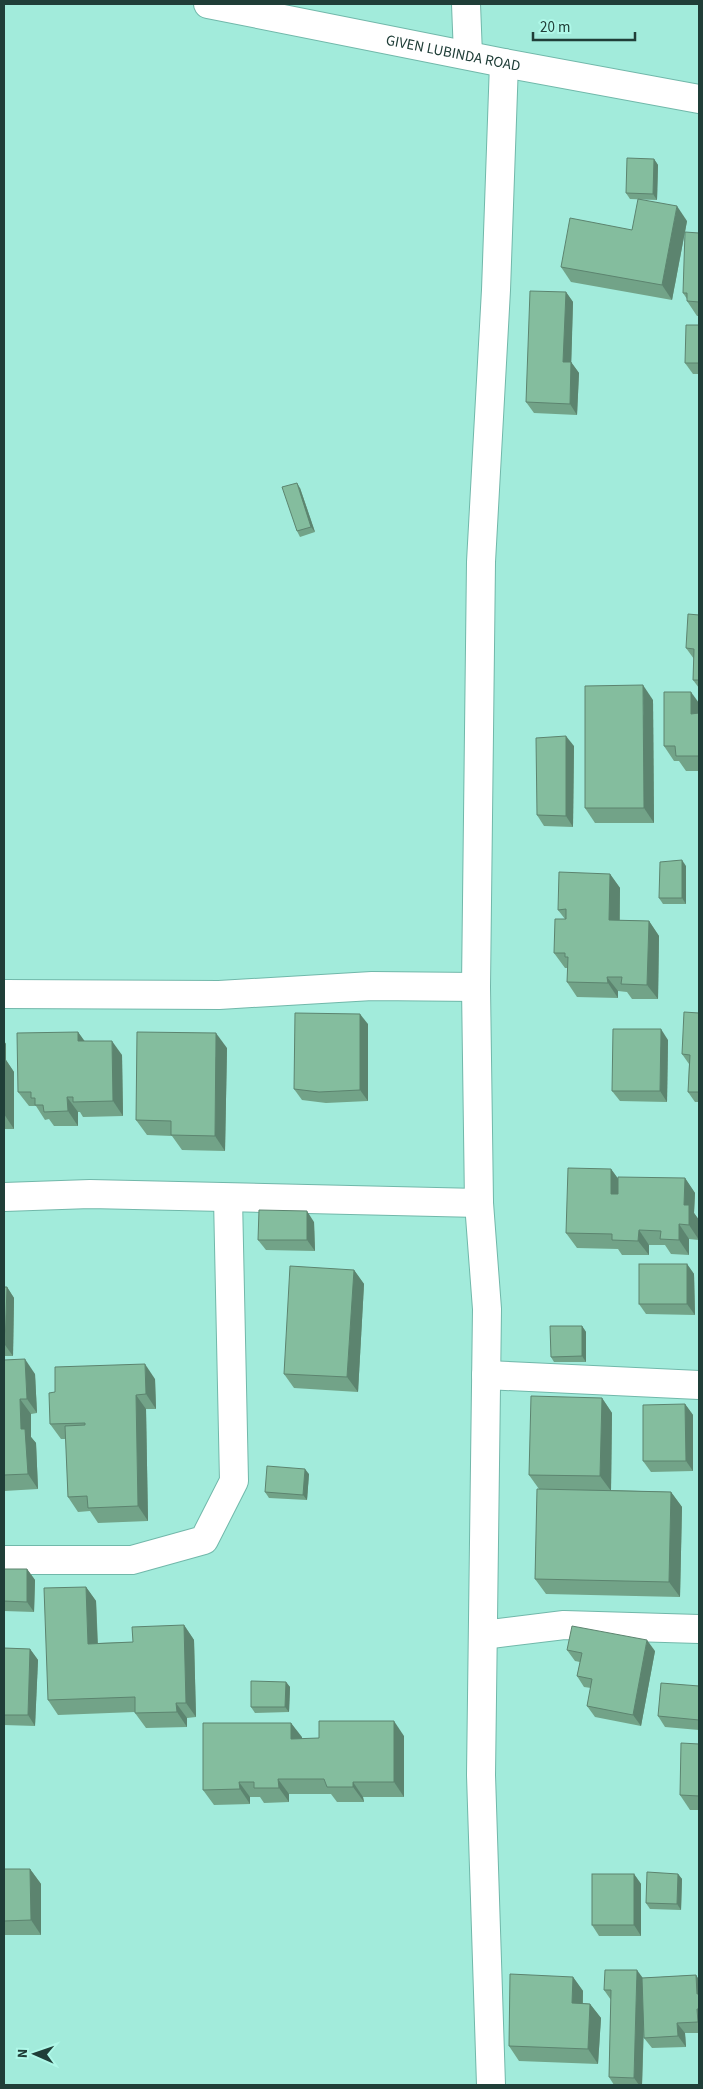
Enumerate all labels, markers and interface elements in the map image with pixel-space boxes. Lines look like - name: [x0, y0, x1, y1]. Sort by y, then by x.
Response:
- scale bar: [533, 10, 636, 42]
- text: 20 m: [540, 17, 570, 38]
- street label: GIVEN LUBINDA ROAD: [384, 30, 522, 77]
- north arrow: [10, 2029, 60, 2079]
- text: N: [13, 2049, 33, 2059]

